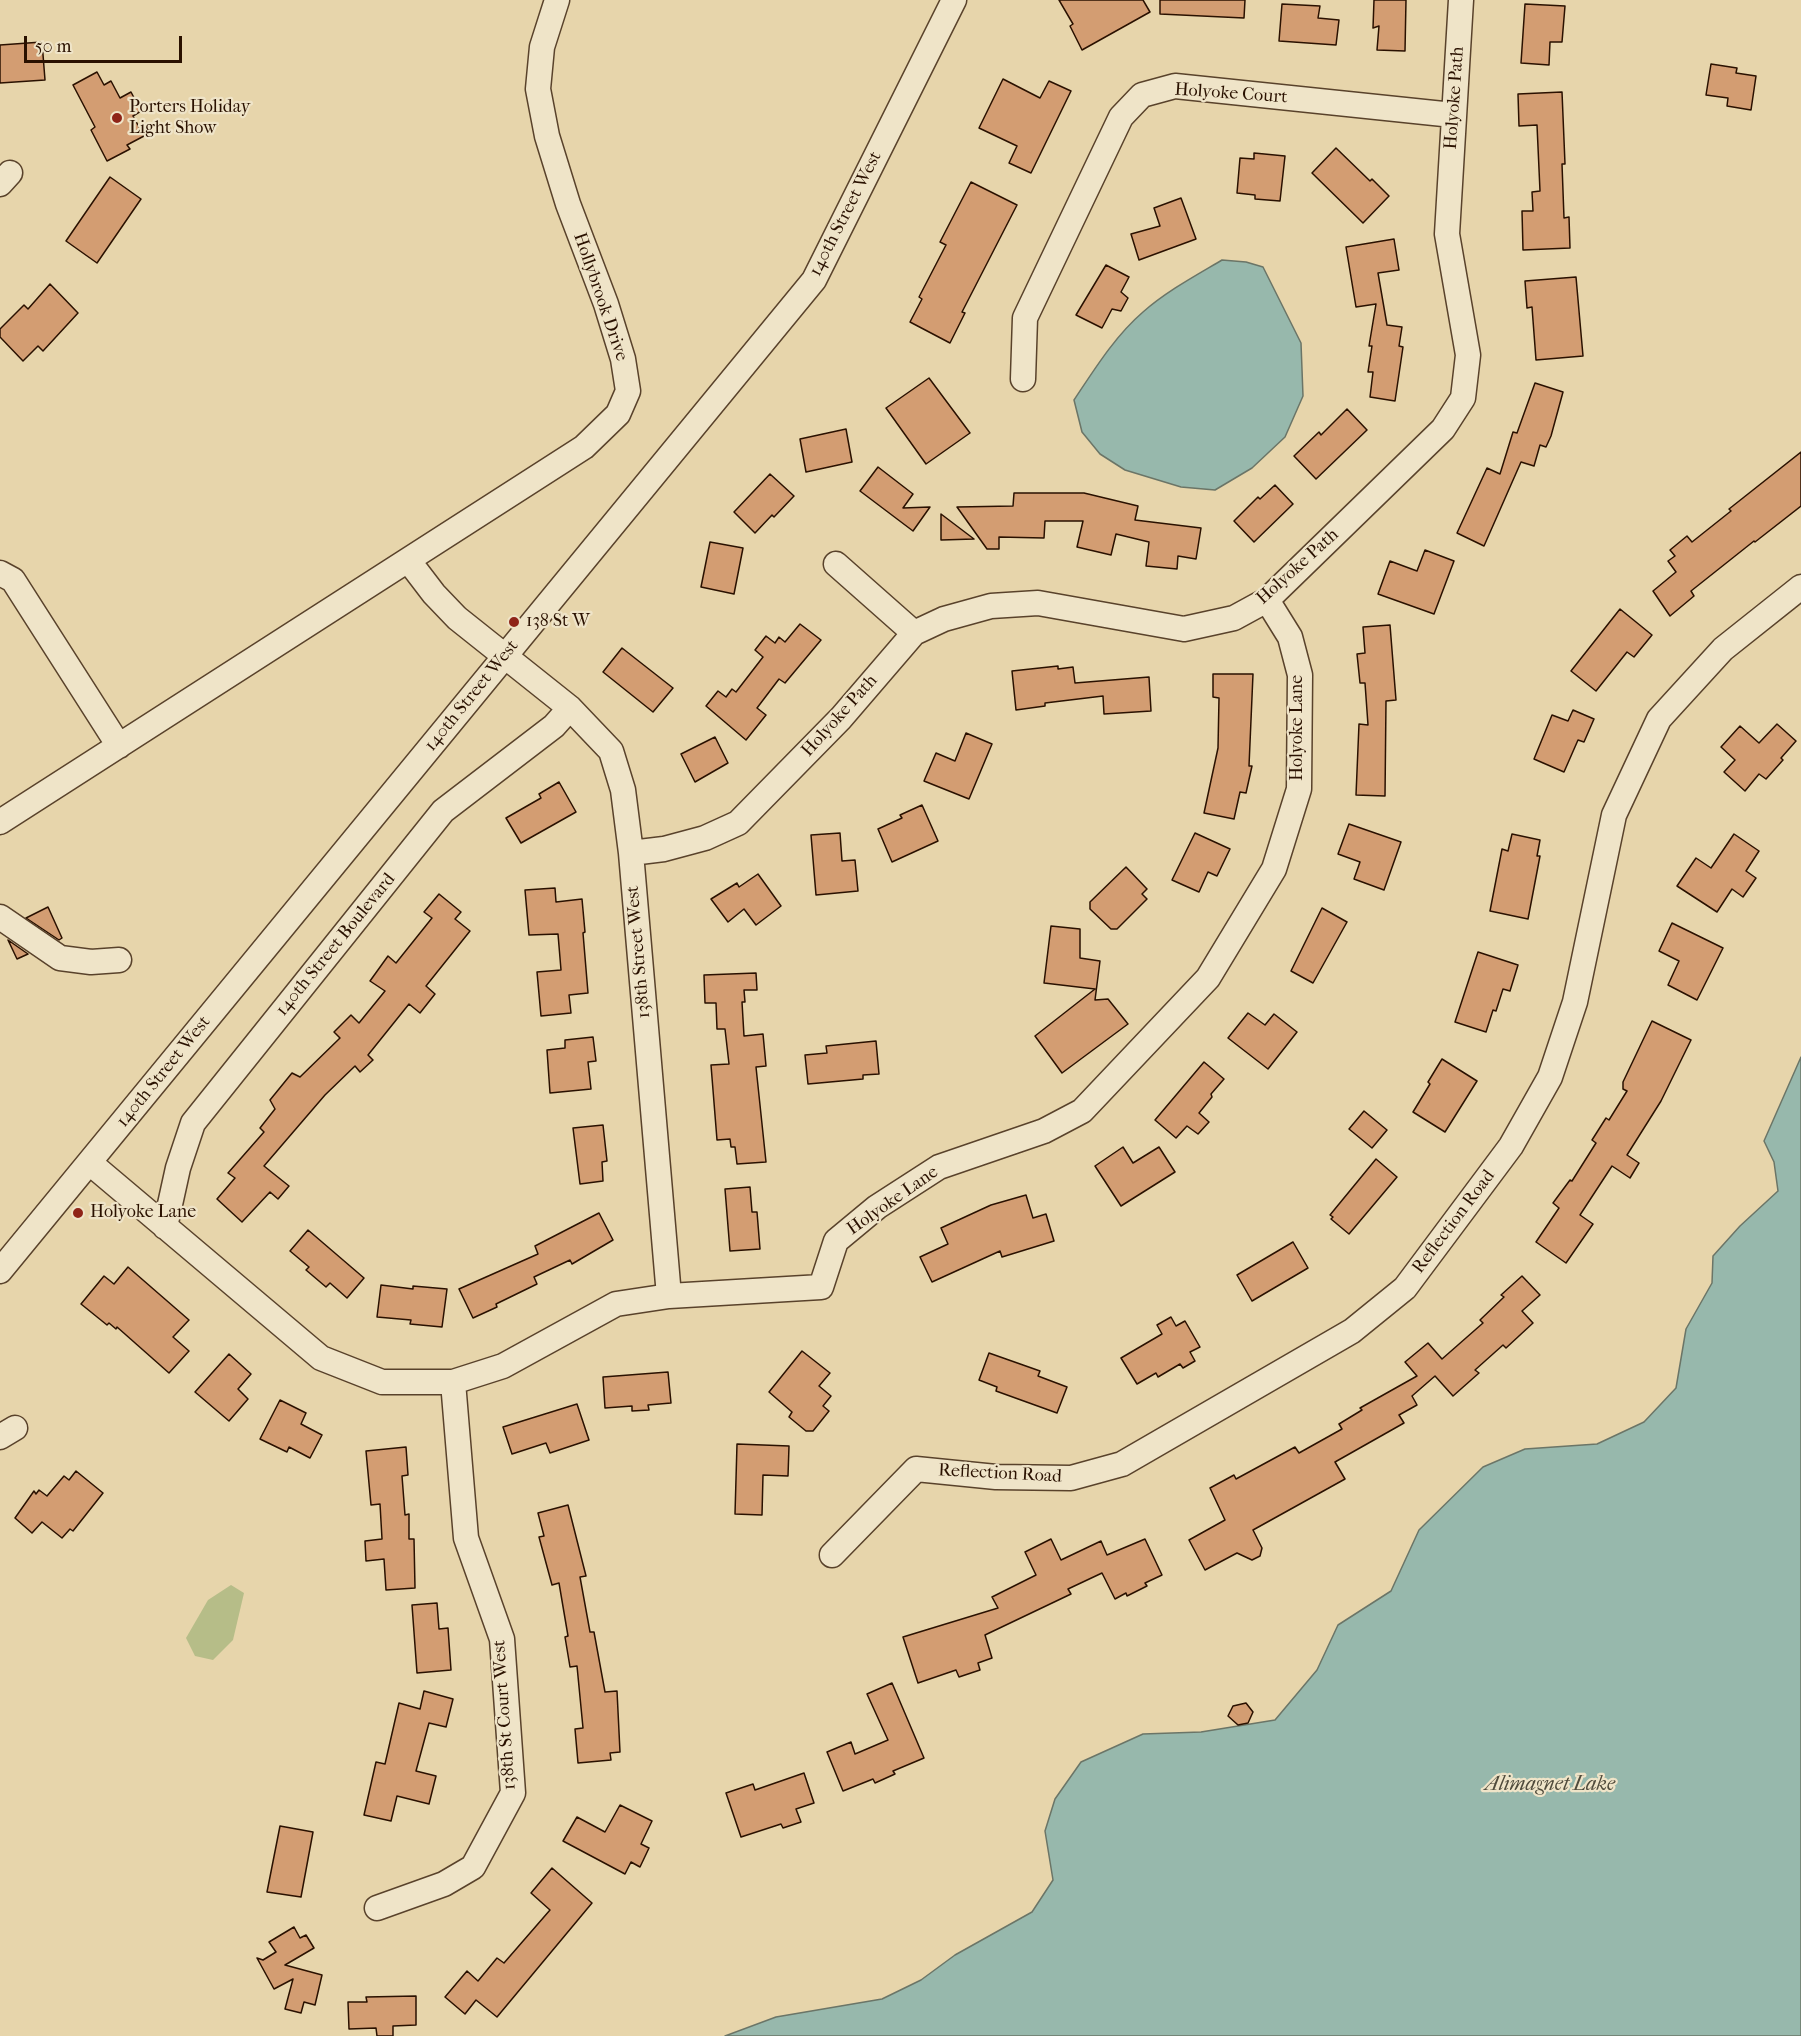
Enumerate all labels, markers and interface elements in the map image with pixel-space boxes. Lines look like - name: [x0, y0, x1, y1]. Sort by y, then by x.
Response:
- scale bar: [27, 24, 184, 62]
- text: 50 m: [35, 36, 71, 57]
- street label: Holyoke Path: [1441, 46, 1469, 150]
- street label: Holyoke Court: [1174, 79, 1288, 109]
- place label: Porters Holiday Light Show: [129, 97, 250, 140]
- marker: Porters Holiday Light Show: [110, 111, 124, 125]
- street label: 140th Street West: [805, 148, 887, 280]
- street label: Hollybrook Drive: [568, 230, 632, 364]
- street label: Holyoke Path: [1252, 524, 1344, 610]
- place label: 138 St W: [526, 611, 590, 633]
- marker: 138 St W: [507, 615, 521, 629]
- street label: 140th Street West: [420, 636, 524, 756]
- street label: Holyoke Path: [797, 670, 883, 762]
- street label: Holyoke Lane: [1287, 675, 1309, 781]
- street label: 140th Street Boulevard: [272, 869, 400, 1021]
- street label: 138th Street West: [622, 885, 656, 1019]
- street label: 140th Street West: [112, 1012, 216, 1132]
- street label: Holyoke Lane: [843, 1162, 943, 1240]
- street label: Reflection Road: [1408, 1166, 1500, 1278]
- place label: Holyoke Lane: [90, 1202, 196, 1224]
- marker: Holyoke Lane: [71, 1206, 85, 1220]
- street label: Reflection Road: [938, 1460, 1062, 1488]
- street label: 138th St Court West: [489, 1639, 521, 1791]
- water label: Alimagnet Lake: [1485, 1773, 1615, 1797]

